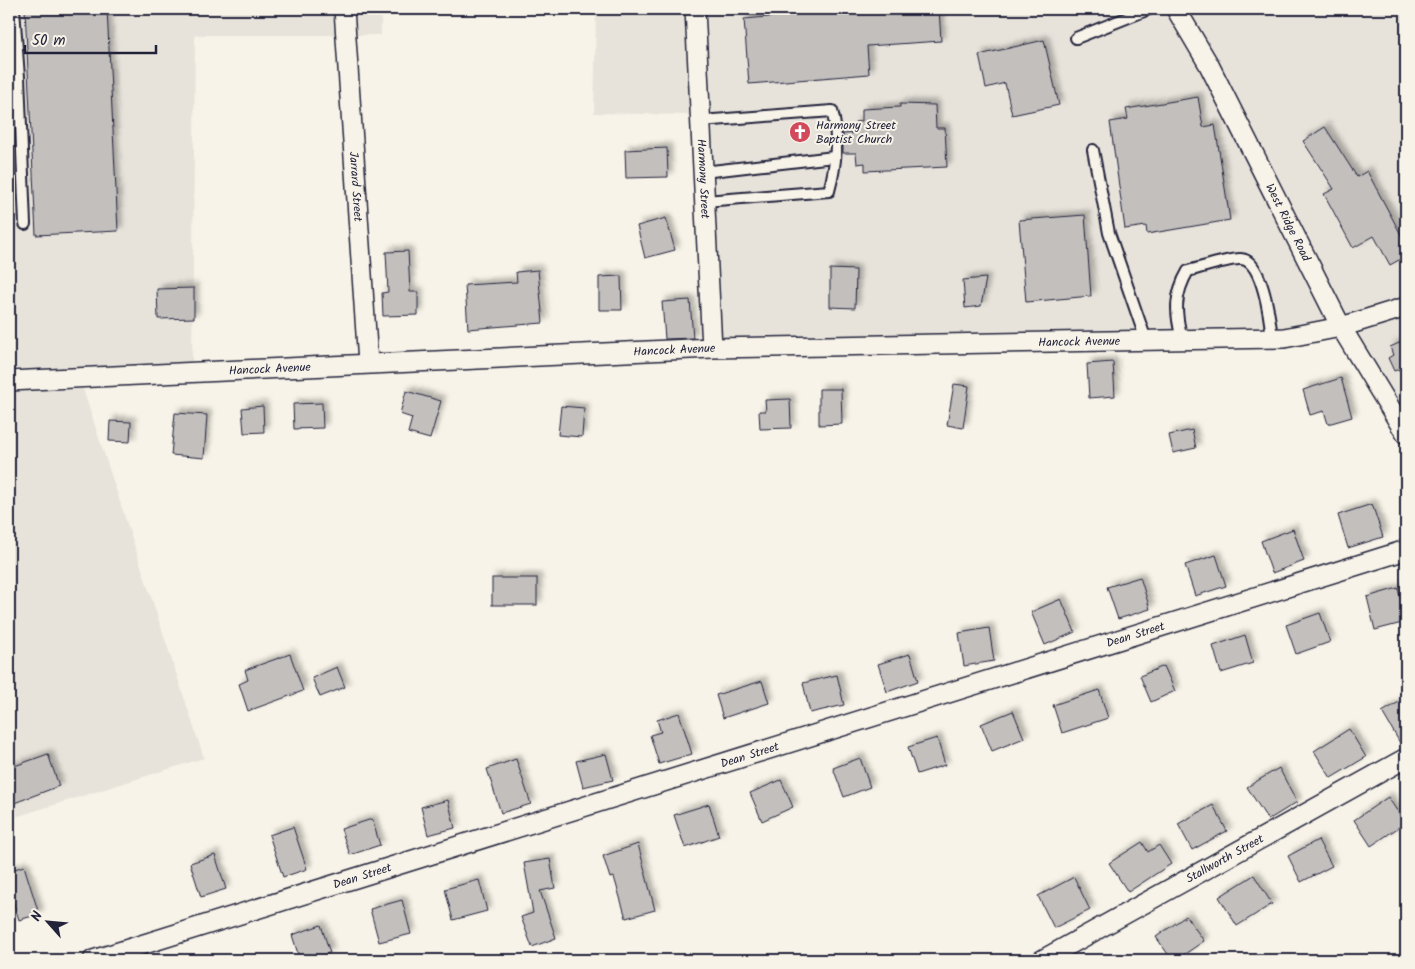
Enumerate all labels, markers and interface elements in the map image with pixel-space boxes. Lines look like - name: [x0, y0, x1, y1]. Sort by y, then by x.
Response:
- scale bar: [25, 22, 156, 54]
- text: 50 m: [32, 29, 66, 53]
- place label: Harmony Street Baptist Church: [816, 116, 896, 149]
- church icon: Harmony Street Baptist Church: [788, 120, 812, 144]
- street label: Harmony Street: [692, 138, 715, 220]
- street label: Jarrard Street: [344, 151, 368, 223]
- street label: West Ridge Road: [1261, 180, 1316, 265]
- street label: Hancock Avenue: [1038, 331, 1121, 352]
- street label: Hancock Avenue: [633, 338, 716, 361]
- street label: Hancock Avenue: [228, 357, 312, 380]
- street label: Dean Street: [1104, 616, 1167, 653]
- street label: Dean Street: [718, 737, 782, 773]
- street label: Stallworth Street: [1182, 829, 1267, 888]
- street label: Dean Street: [330, 858, 394, 894]
- north arrow: [22, 896, 72, 946]
- text: N: [25, 907, 49, 925]

